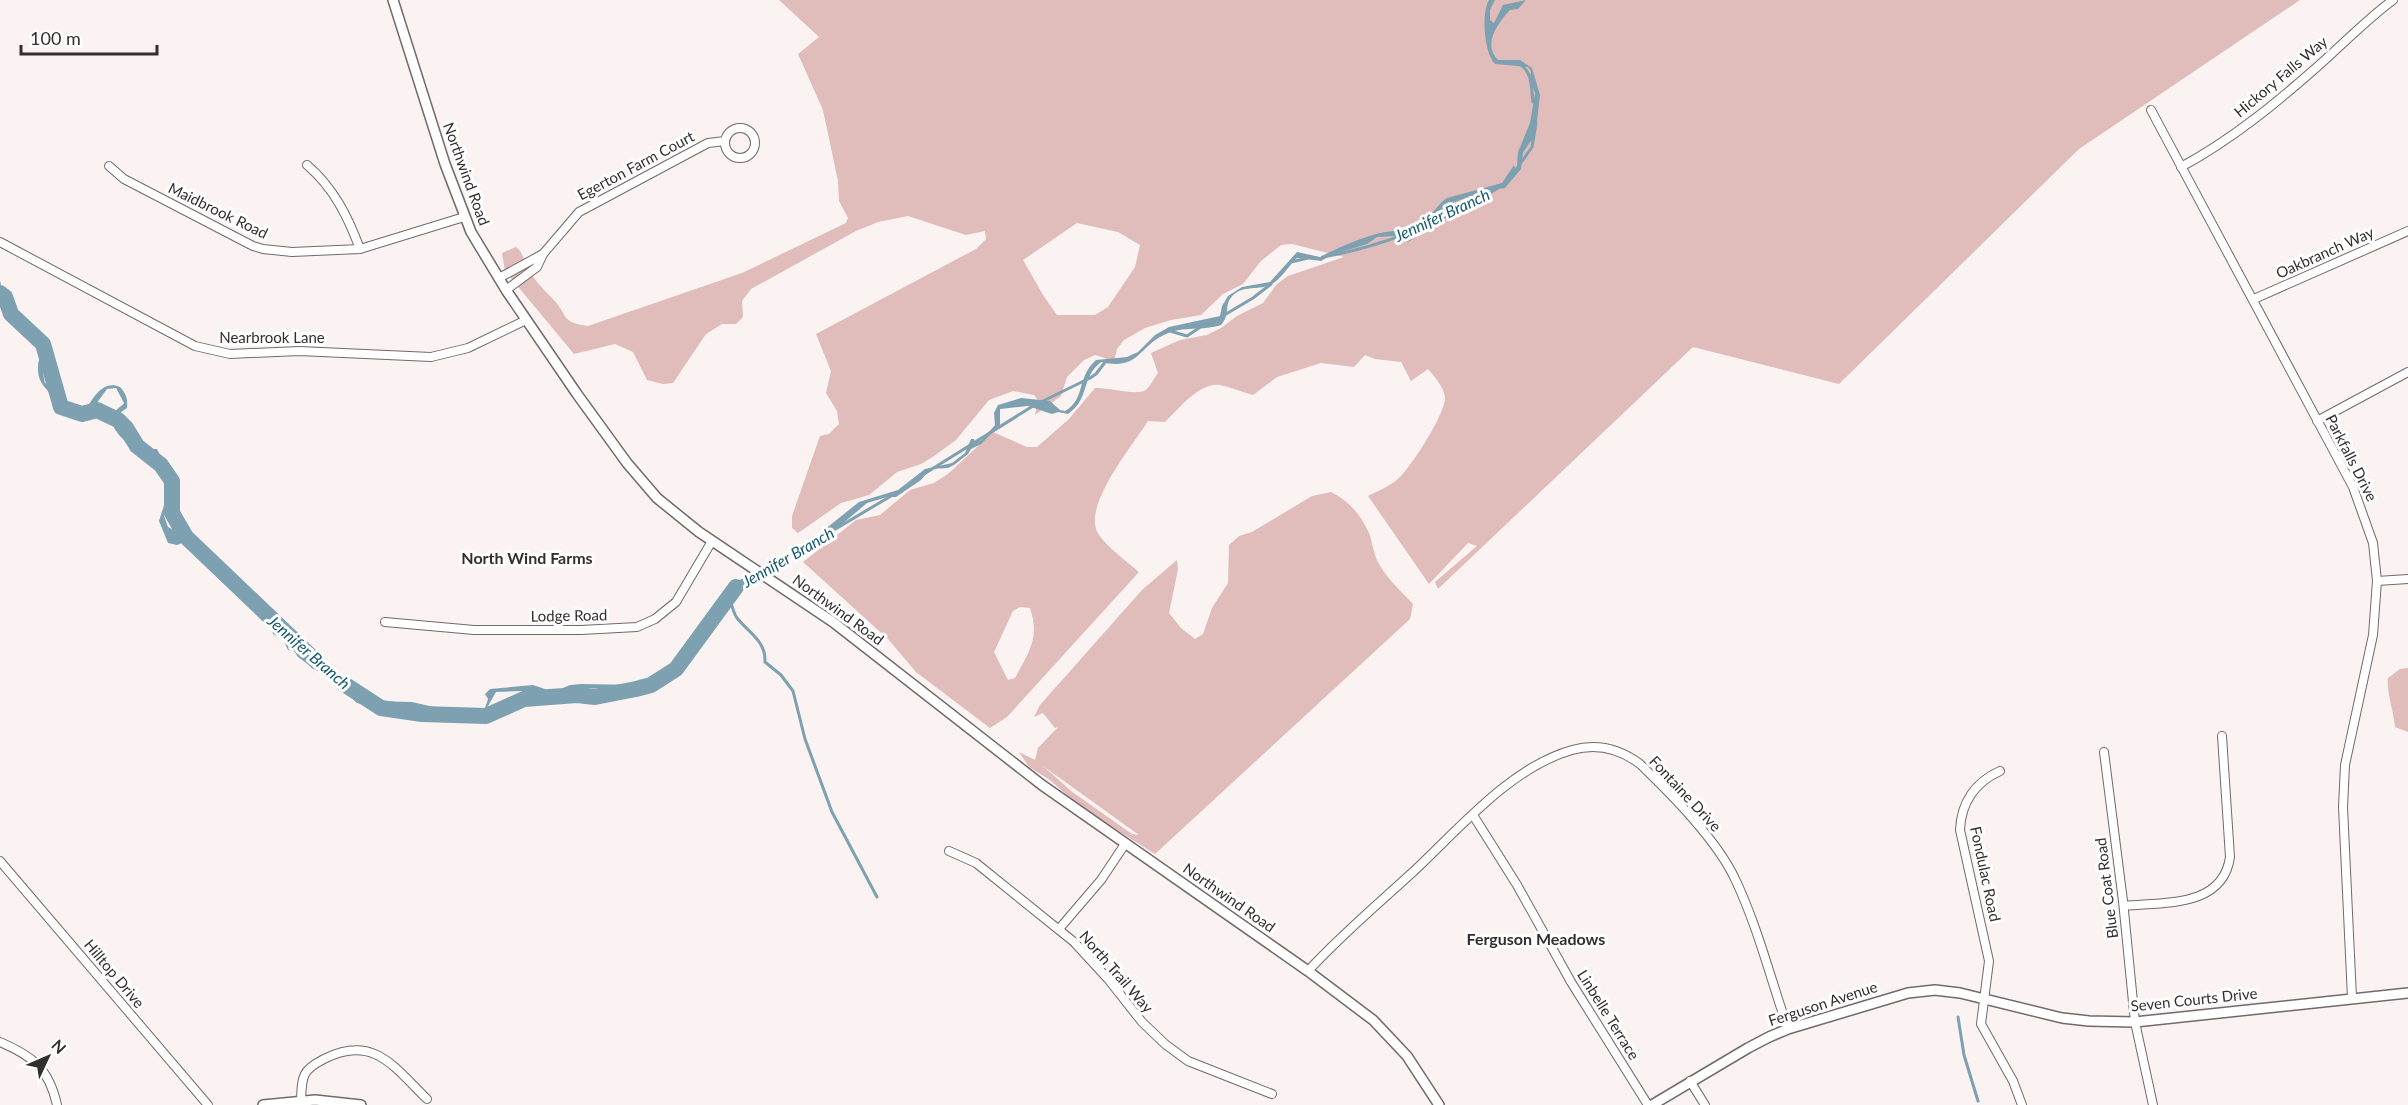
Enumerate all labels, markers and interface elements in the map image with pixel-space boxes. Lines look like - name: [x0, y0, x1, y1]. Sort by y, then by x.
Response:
- scale bar: [21, 18, 158, 56]
- text: 100 m: [30, 27, 81, 49]
- street label: Hickory Falls Way: [2230, 32, 2331, 120]
- street label: Northwind Road: [440, 120, 494, 228]
- street label: Egerton Farm Court: [574, 126, 698, 203]
- street label: Maidbrook Road: [166, 178, 271, 242]
- water label: Jennifer Branch: [1390, 184, 1492, 245]
- street label: Oakbranch Way: [2273, 222, 2377, 282]
- street label: Nearbrook Lane: [219, 328, 325, 346]
- street label: Parkfalls Drive: [2322, 411, 2382, 504]
- water label: Jennifer Branch: [738, 523, 837, 591]
- district label: North Wind Farms: [461, 548, 593, 567]
- street label: Northwind Road: [790, 570, 888, 648]
- street label: Lodge Road: [530, 605, 608, 625]
- water label: Jennifer Branch: [264, 610, 354, 693]
- street label: Fontaine Drive: [1646, 752, 1725, 835]
- street label: Fondulac Road: [1967, 825, 2005, 923]
- street label: Blue Coat Road: [2091, 837, 2121, 940]
- street label: Northwind Road: [1180, 859, 1279, 936]
- street label: North Trail Way: [1076, 927, 1157, 1016]
- district label: Ferguson Meadows: [1467, 929, 1605, 948]
- street label: Hilltop Drive: [81, 935, 149, 1011]
- street label: Linbelle Terrace: [1574, 966, 1644, 1063]
- street label: Ferguson Avenue: [1766, 977, 1880, 1029]
- street label: Seven Courts Drive: [2130, 983, 2258, 1015]
- north arrow: [18, 1027, 78, 1087]
- text: N: [48, 1035, 70, 1057]

